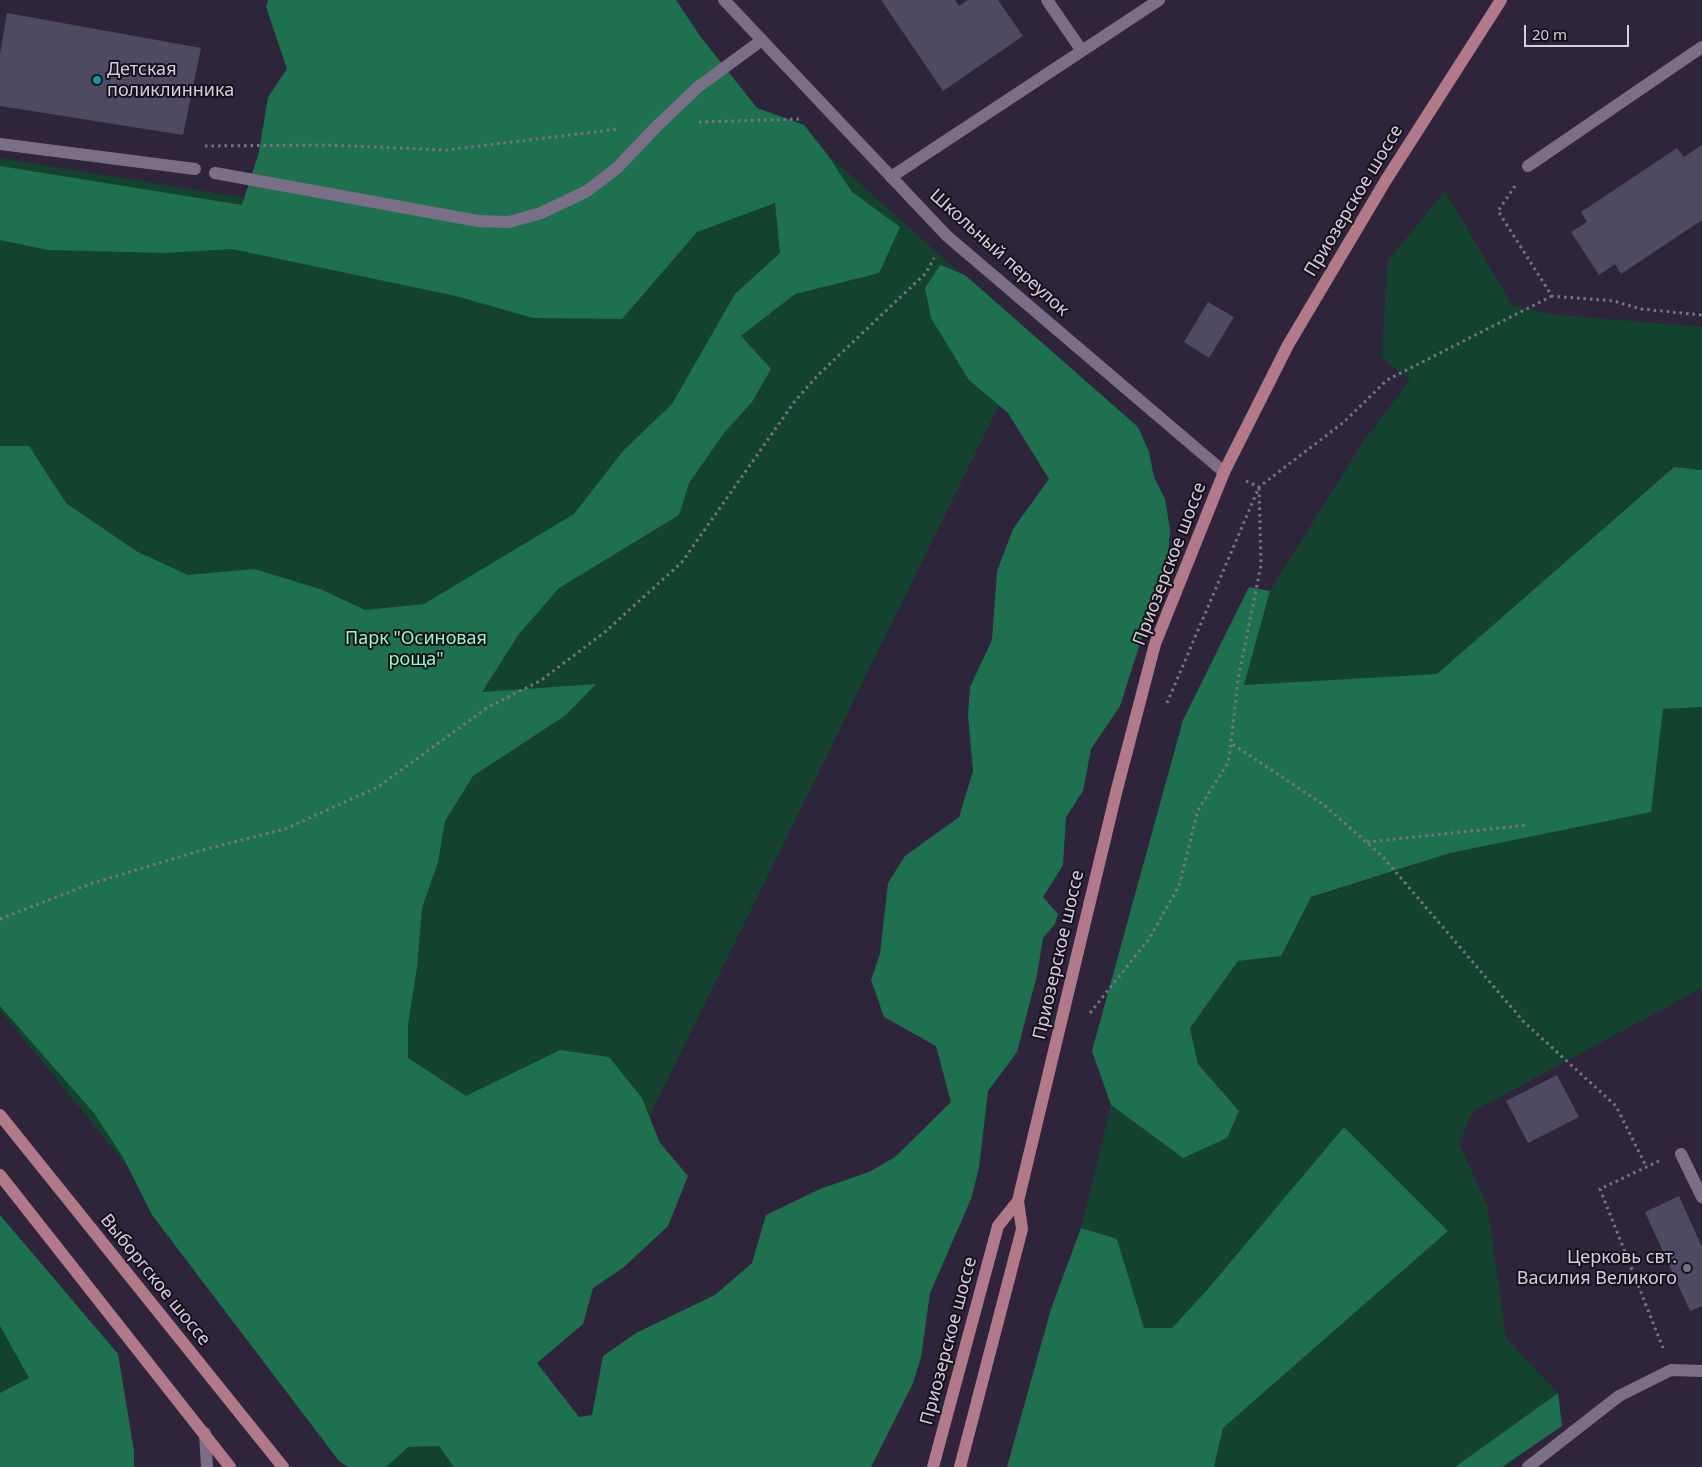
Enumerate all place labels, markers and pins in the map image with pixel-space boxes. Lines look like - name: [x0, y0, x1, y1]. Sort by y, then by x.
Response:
- place label: Детская поликлинника: [107, 59, 234, 102]
- marker: Детская поликлинника: [91, 74, 103, 86]
- place label: Церковь свт. Василия Великого: [1517, 1247, 1677, 1290]
- marker: Церковь свт. Василия Великого: [1681, 1262, 1693, 1274]

